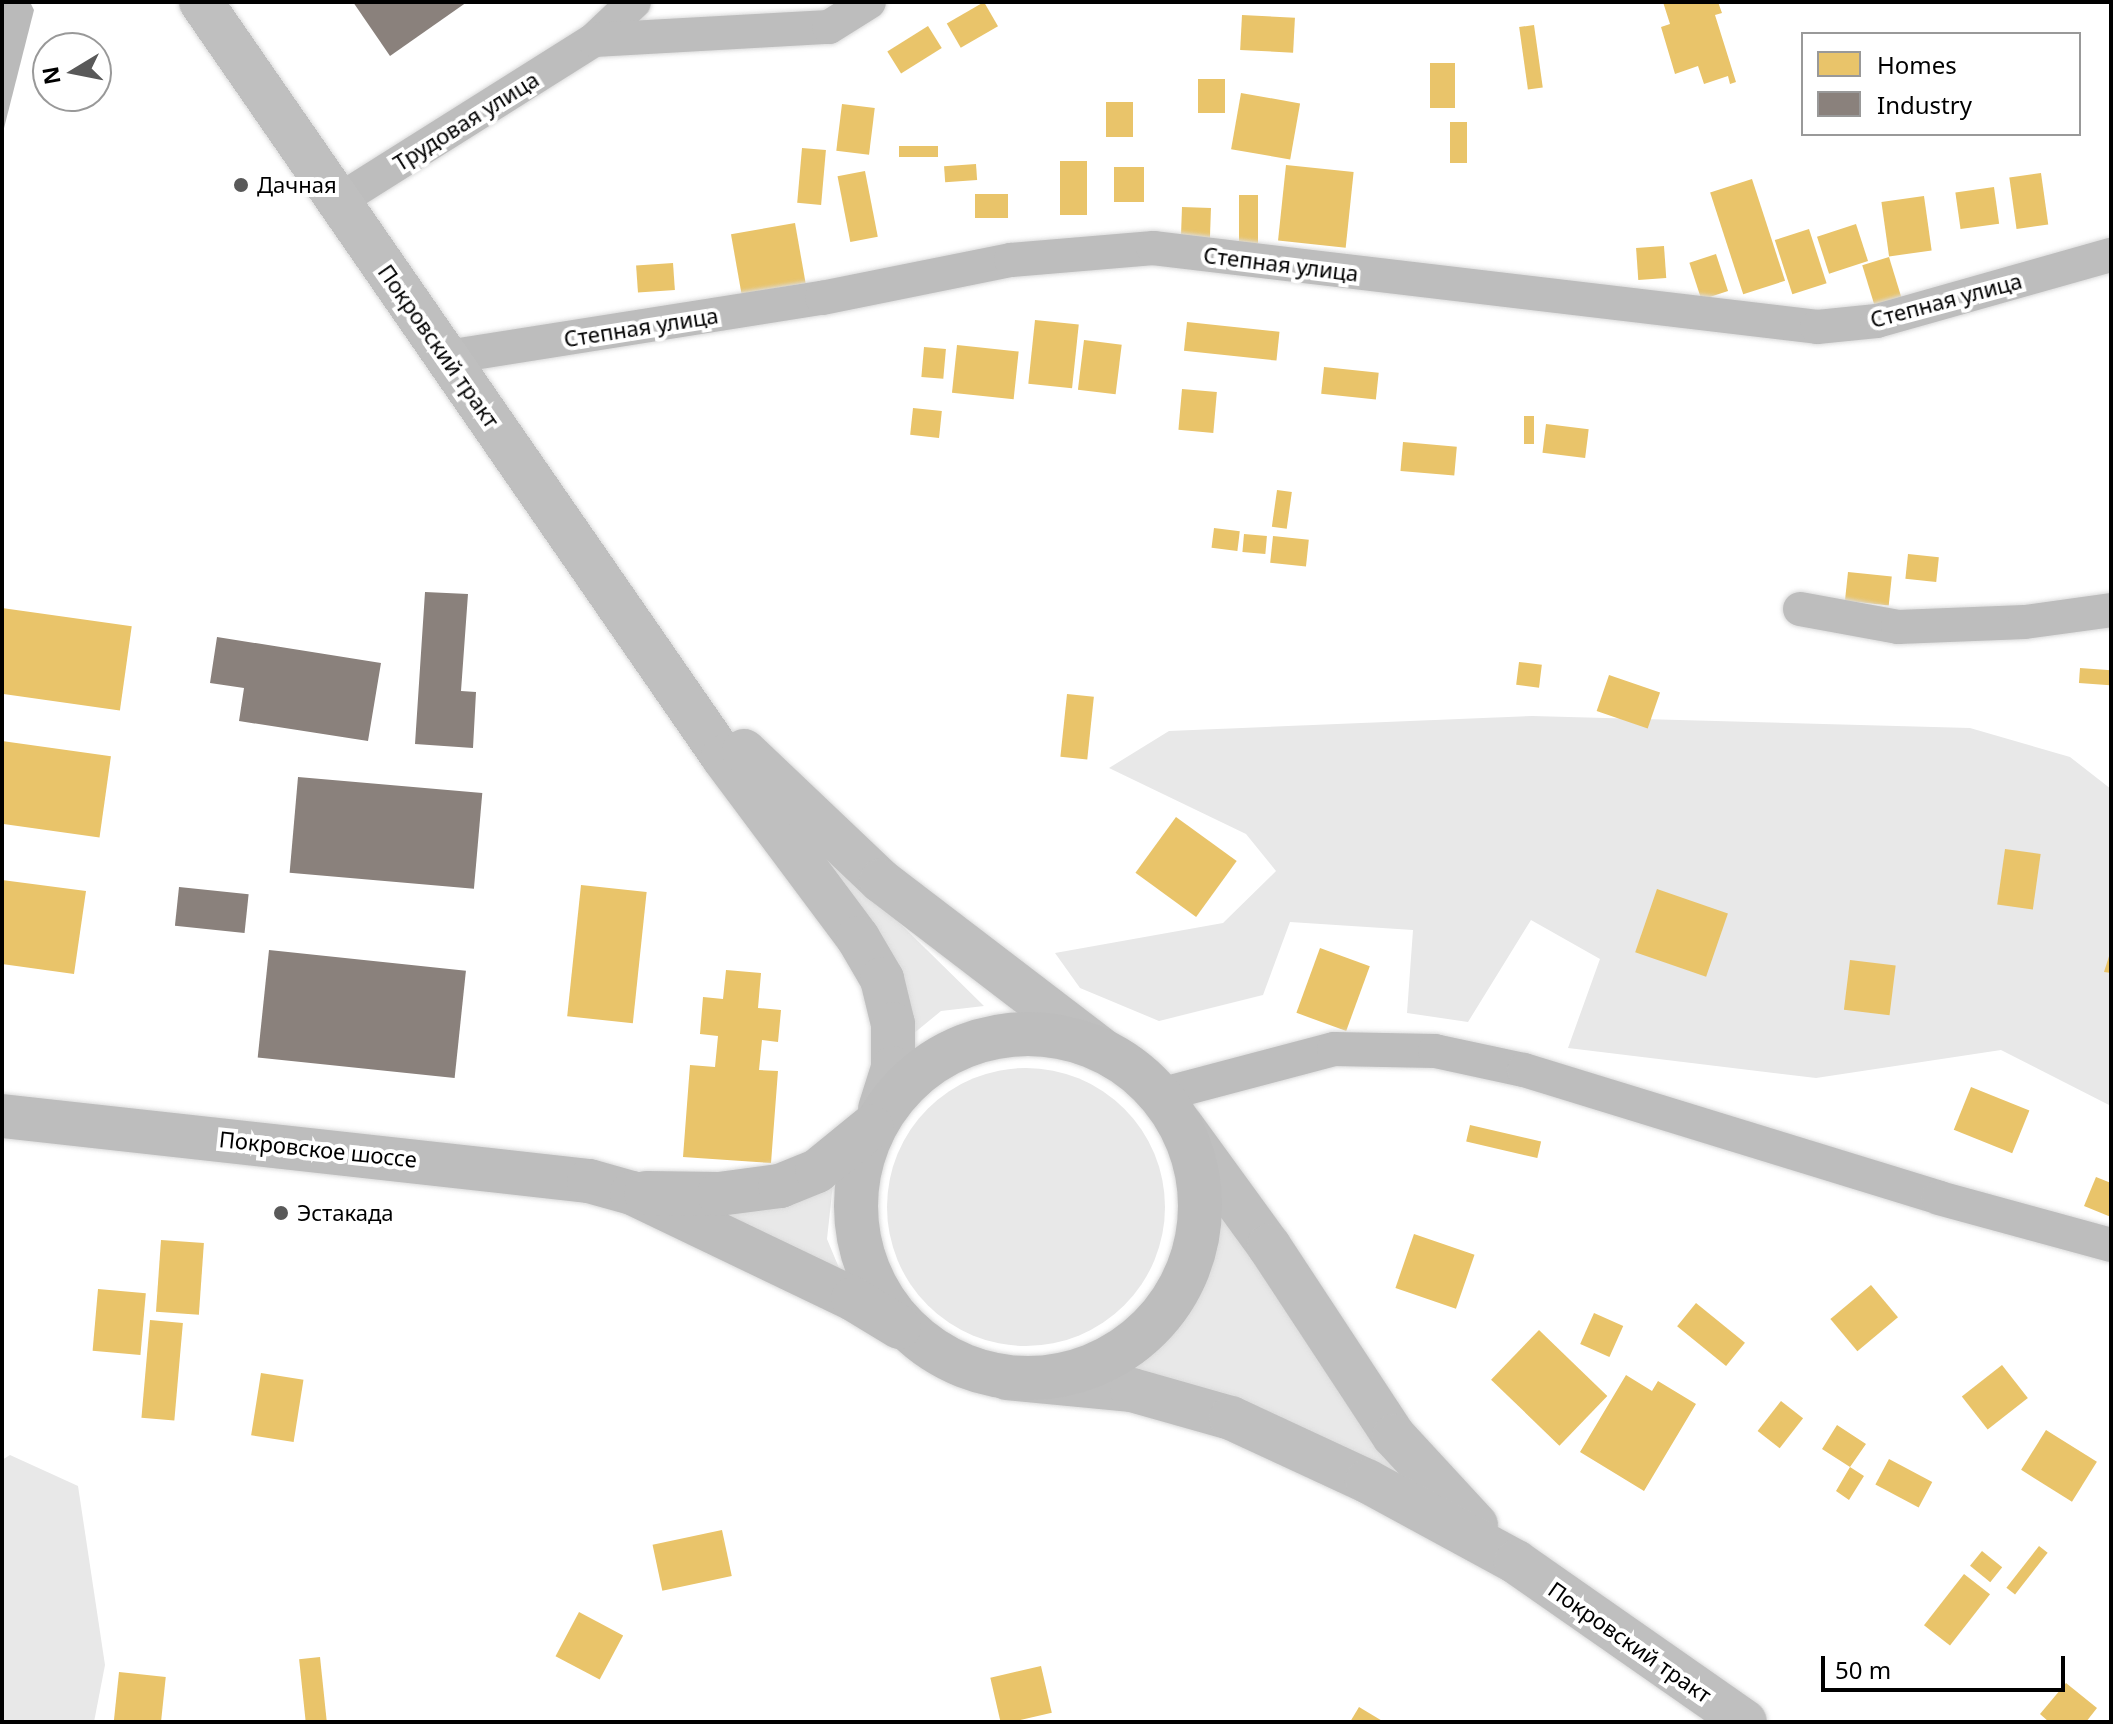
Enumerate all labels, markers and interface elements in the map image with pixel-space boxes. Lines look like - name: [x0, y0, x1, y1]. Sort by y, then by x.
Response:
- north arrow: [32, 32, 112, 112]
- legend: [1801, 32, 2081, 136]
- text: Homes: [1877, 48, 1957, 81]
- text: N: [34, 64, 67, 87]
- street label: Трудовая улица: [389, 66, 543, 176]
- text: Industry: [1877, 88, 1972, 121]
- place label: Дачная: [257, 172, 337, 198]
- marker: Дачная: [232, 176, 250, 194]
- street label: Степная улица: [1202, 241, 1360, 287]
- street label: Покровский тракт: [373, 259, 505, 433]
- street label: Степная улица: [1867, 267, 2025, 333]
- street label: Степная улица: [562, 302, 720, 352]
- street label: Покровское шоссе: [218, 1125, 418, 1173]
- place label: Эстакада: [297, 1200, 394, 1226]
- marker: Эстакада: [272, 1204, 290, 1222]
- street label: Покровский тракт: [1543, 1576, 1717, 1708]
- scale bar: [1825, 1640, 2069, 1690]
- text: 50 m: [1835, 1653, 1891, 1686]

